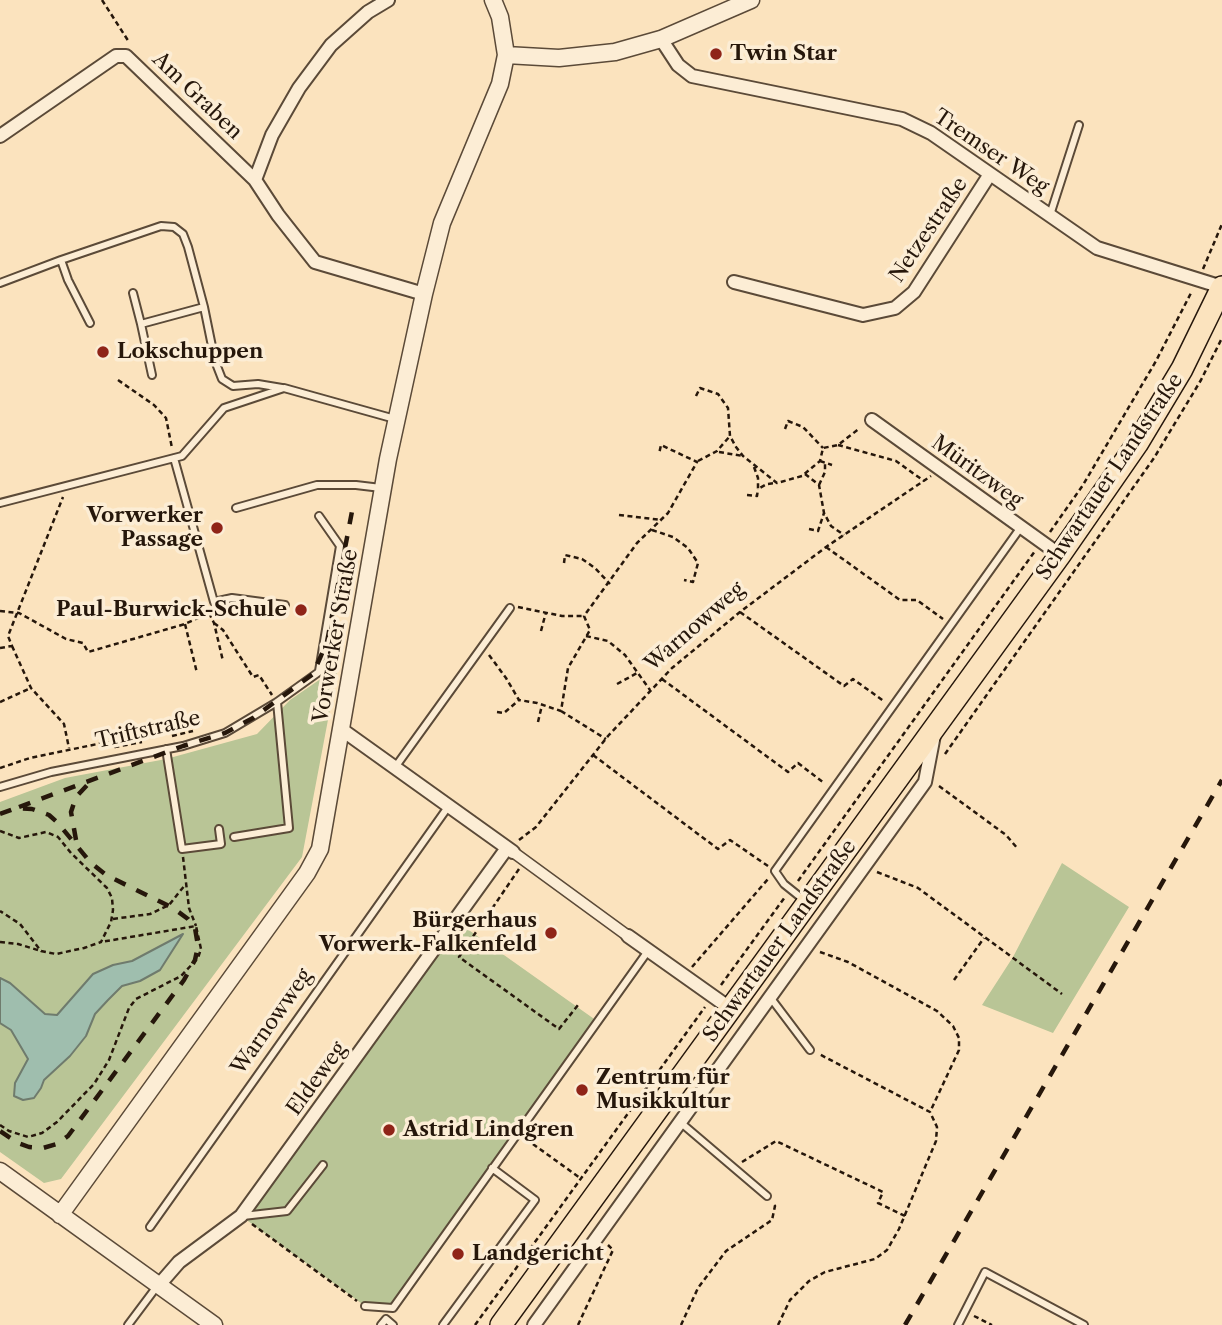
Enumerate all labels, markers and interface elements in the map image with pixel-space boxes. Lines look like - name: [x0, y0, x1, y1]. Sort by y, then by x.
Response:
- place label: Twin Star: [730, 41, 837, 67]
- marker: Twin Star: [708, 46, 724, 62]
- street label: Am Graben: [147, 47, 247, 145]
- street label: Tremser Weg: [929, 104, 1053, 200]
- street label: Netzestraße: [885, 173, 973, 287]
- place label: Lokschuppen: [117, 339, 263, 365]
- marker: Lokschuppen: [95, 344, 111, 360]
- street label: Schwartauer Landstraße: [1031, 369, 1189, 585]
- street label: Müritzweg: [926, 430, 1028, 514]
- place label: Vorwerker Passage: [87, 503, 203, 553]
- marker: Vorwerker Passage: [209, 520, 225, 536]
- street label: Vorwerker Straße: [308, 547, 364, 725]
- street label: Warnowweg: [640, 577, 750, 677]
- place label: Paul-Burwick-Schule: [56, 597, 287, 623]
- marker: Paul-Burwick-Schule: [293, 602, 309, 618]
- street label: Triftstraße: [93, 706, 203, 754]
- street label: Schwartauer Landstraße: [698, 835, 862, 1047]
- place label: Bürgerhaus Vorwerk-Falkenfeld: [319, 908, 537, 958]
- marker: Bürgerhaus Vorwerk-Falkenfeld: [543, 925, 559, 941]
- street label: Warnowweg: [226, 964, 318, 1080]
- street label: Eldeweg: [282, 1037, 352, 1121]
- place label: Zentrum für Musikkultur: [596, 1065, 731, 1115]
- marker: Zentrum für Musikkultur: [574, 1082, 590, 1098]
- place label: Astrid Lindgren: [403, 1117, 574, 1143]
- marker: Astrid Lindgren: [381, 1122, 397, 1138]
- place label: Landgericht: [472, 1241, 604, 1267]
- marker: Landgericht: [450, 1246, 466, 1262]

